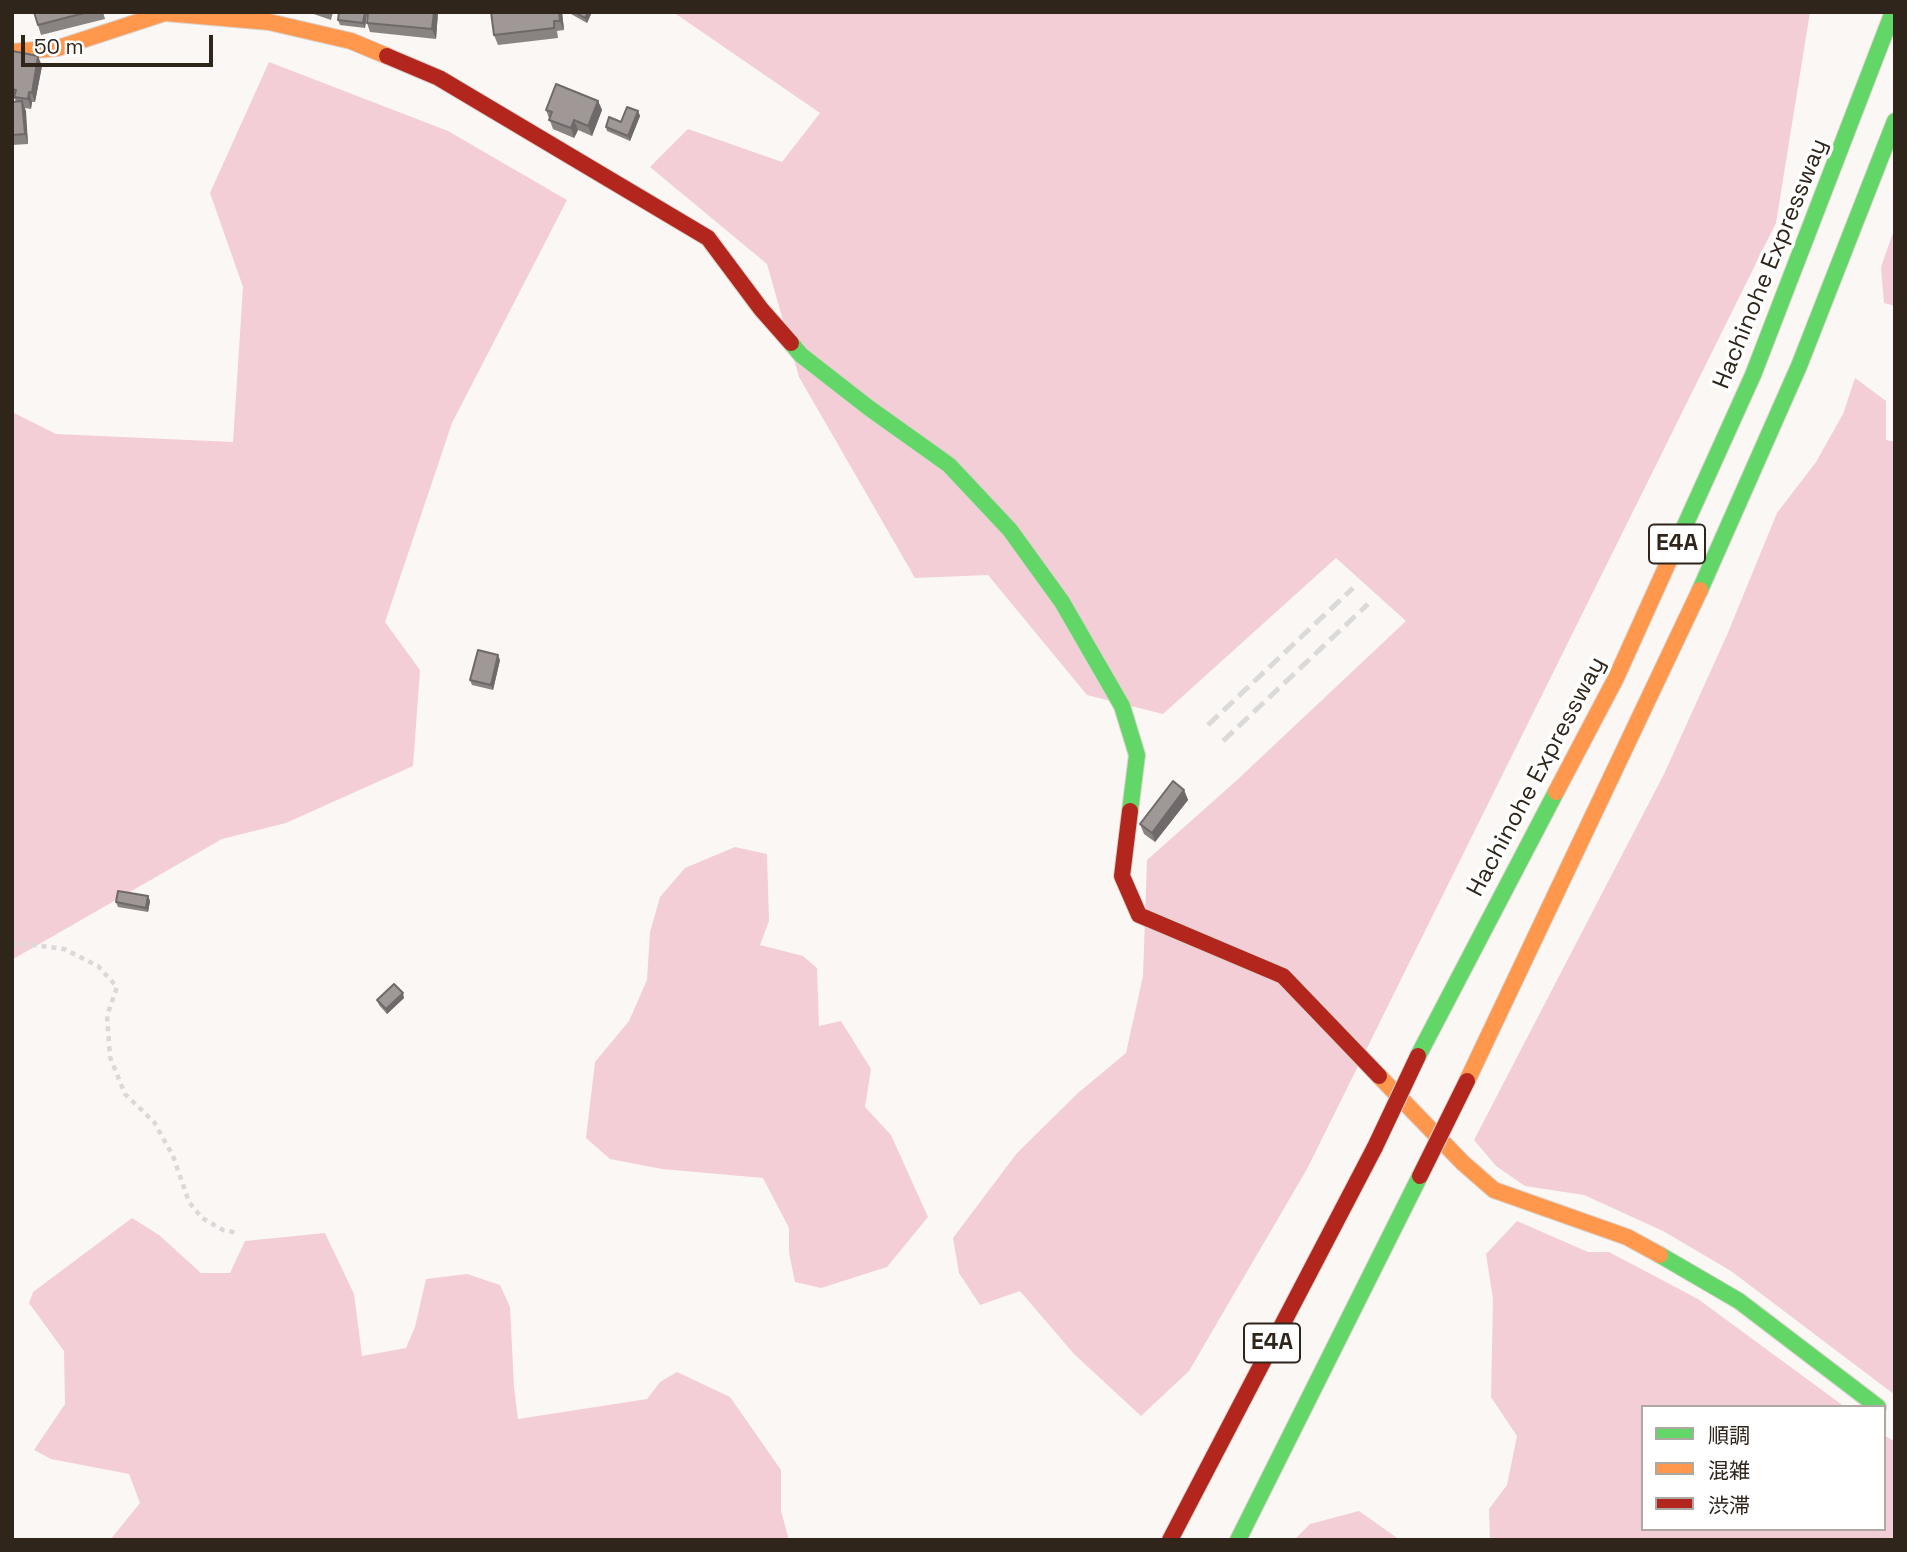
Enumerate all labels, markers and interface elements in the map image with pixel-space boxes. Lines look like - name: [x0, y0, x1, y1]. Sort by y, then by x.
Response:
- scale bar: [24, 21, 217, 65]
- text: 50 m: [34, 33, 84, 60]
- street label: Hachinohe Expressway: [1708, 135, 1834, 393]
- road number: E4A: [1649, 524, 1705, 564]
- street label: Hachinohe Expressway: [1462, 652, 1612, 902]
- road number: E4A: [1244, 1324, 1300, 1362]
- legend: [1641, 1405, 1886, 1531]
- text: 順調: [1708, 1422, 1750, 1449]
- text: 混雑: [1708, 1457, 1750, 1484]
- text: 渋滞: [1708, 1492, 1750, 1519]

